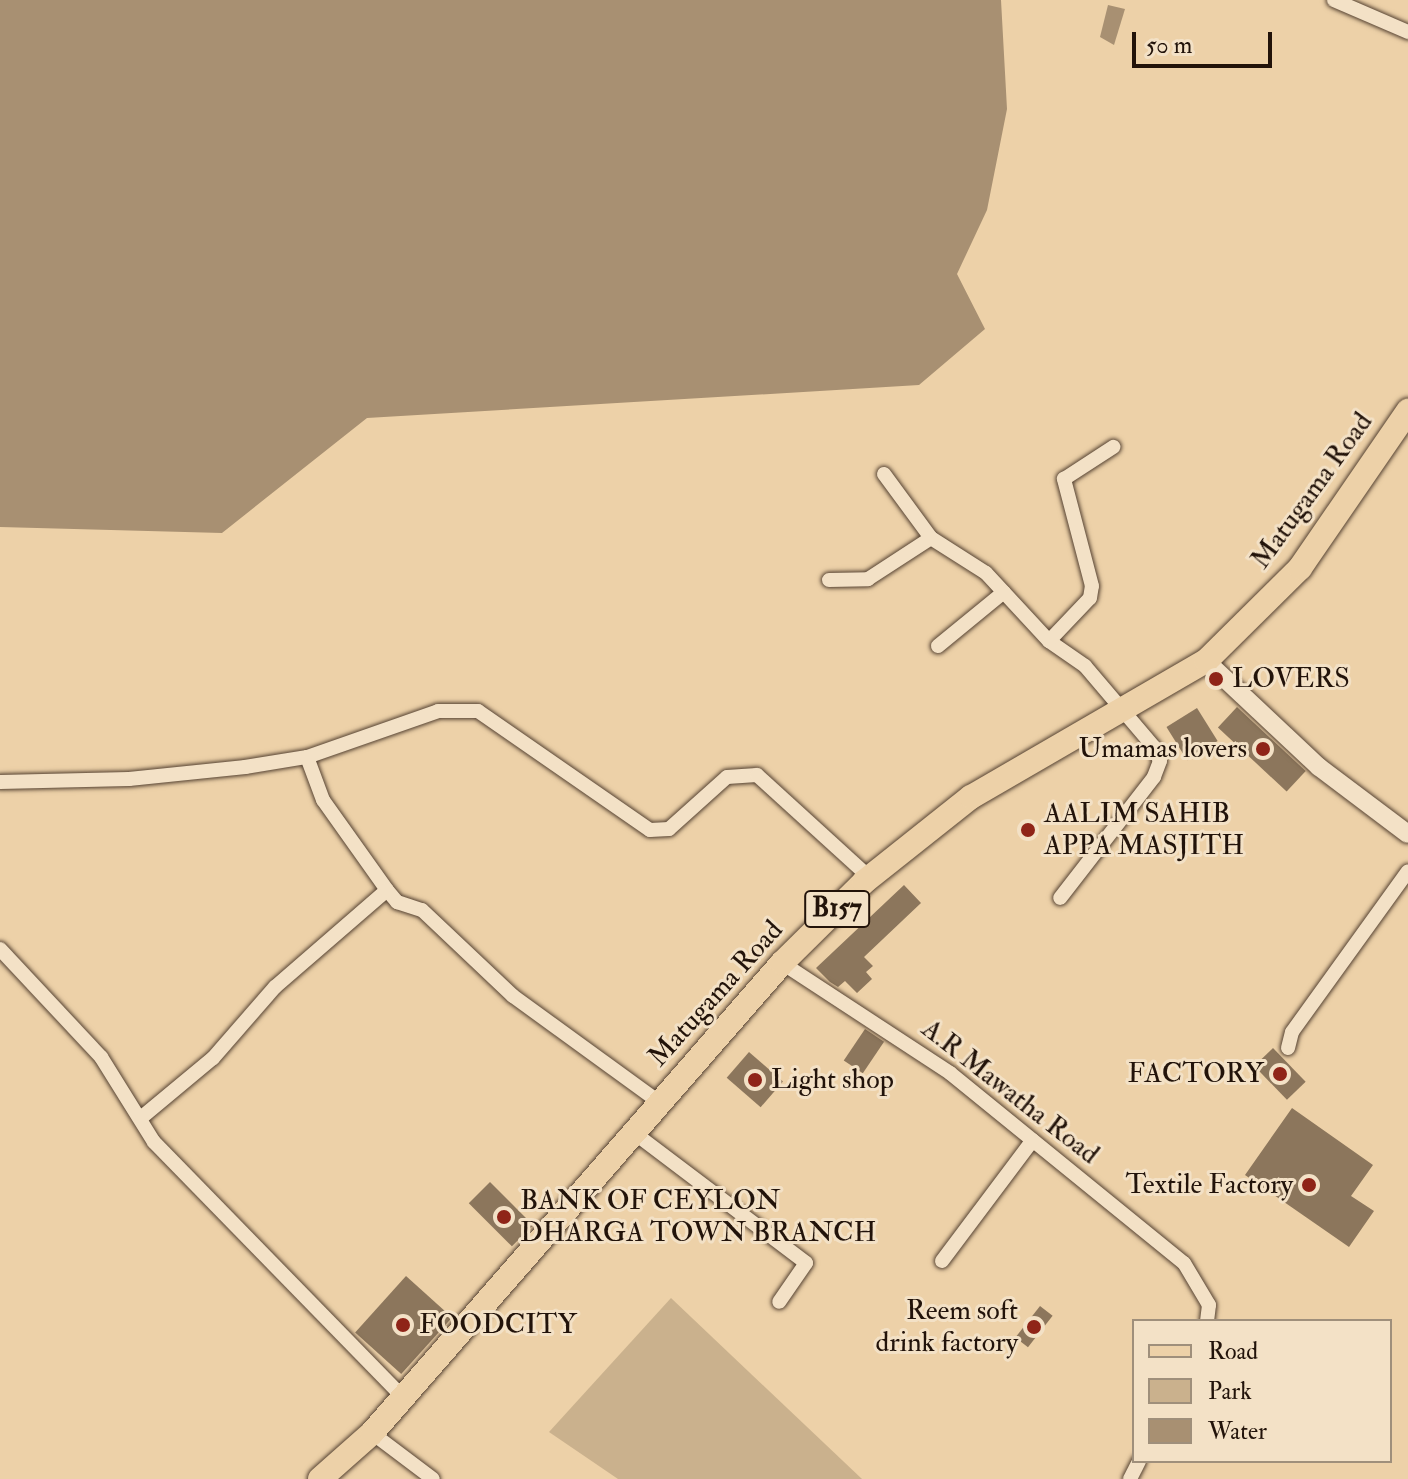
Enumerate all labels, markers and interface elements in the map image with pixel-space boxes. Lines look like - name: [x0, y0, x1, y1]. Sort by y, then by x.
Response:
- scale bar: [1136, 16, 1276, 66]
- text: 50 m: [1146, 30, 1192, 61]
- street label: Matugama Road: [1244, 406, 1380, 576]
- place label: LOVERS: [1232, 662, 1350, 696]
- marker: LOVERS: [1207, 670, 1225, 688]
- place label: Umamas lovers: [1078, 732, 1247, 766]
- marker: Umamas lovers: [1254, 740, 1272, 758]
- place label: AALIM SAHIB APPA MASJITH: [1044, 797, 1244, 863]
- marker: AALIM SAHIB APPA MASJITH: [1019, 821, 1037, 839]
- road number: B157: [803, 887, 871, 931]
- street label: Matugama Road: [642, 914, 790, 1074]
- street label: A.R Mawatha Road: [915, 1012, 1105, 1172]
- place label: FACTORY: [1128, 1057, 1264, 1091]
- place label: Light shop: [771, 1063, 894, 1097]
- marker: FACTORY: [1271, 1065, 1289, 1083]
- marker: Light shop: [746, 1071, 764, 1089]
- place label: Textile Factory: [1126, 1168, 1293, 1202]
- marker: Textile Factory: [1300, 1176, 1318, 1194]
- place label: BANK OF CEYLON DHARGA TOWN BRANCH: [520, 1184, 876, 1250]
- marker: BANK OF CEYLON DHARGA TOWN BRANCH: [495, 1208, 513, 1226]
- place label: Reem soft drink factory: [875, 1294, 1018, 1360]
- place label: FOODCITY: [419, 1308, 577, 1342]
- marker: FOODCITY: [394, 1316, 412, 1334]
- marker: Reem soft drink factory: [1025, 1318, 1043, 1336]
- legend: [1132, 1319, 1392, 1463]
- text: Road: [1208, 1336, 1258, 1367]
- text: Park: [1208, 1376, 1252, 1407]
- text: Water: [1208, 1416, 1267, 1447]

